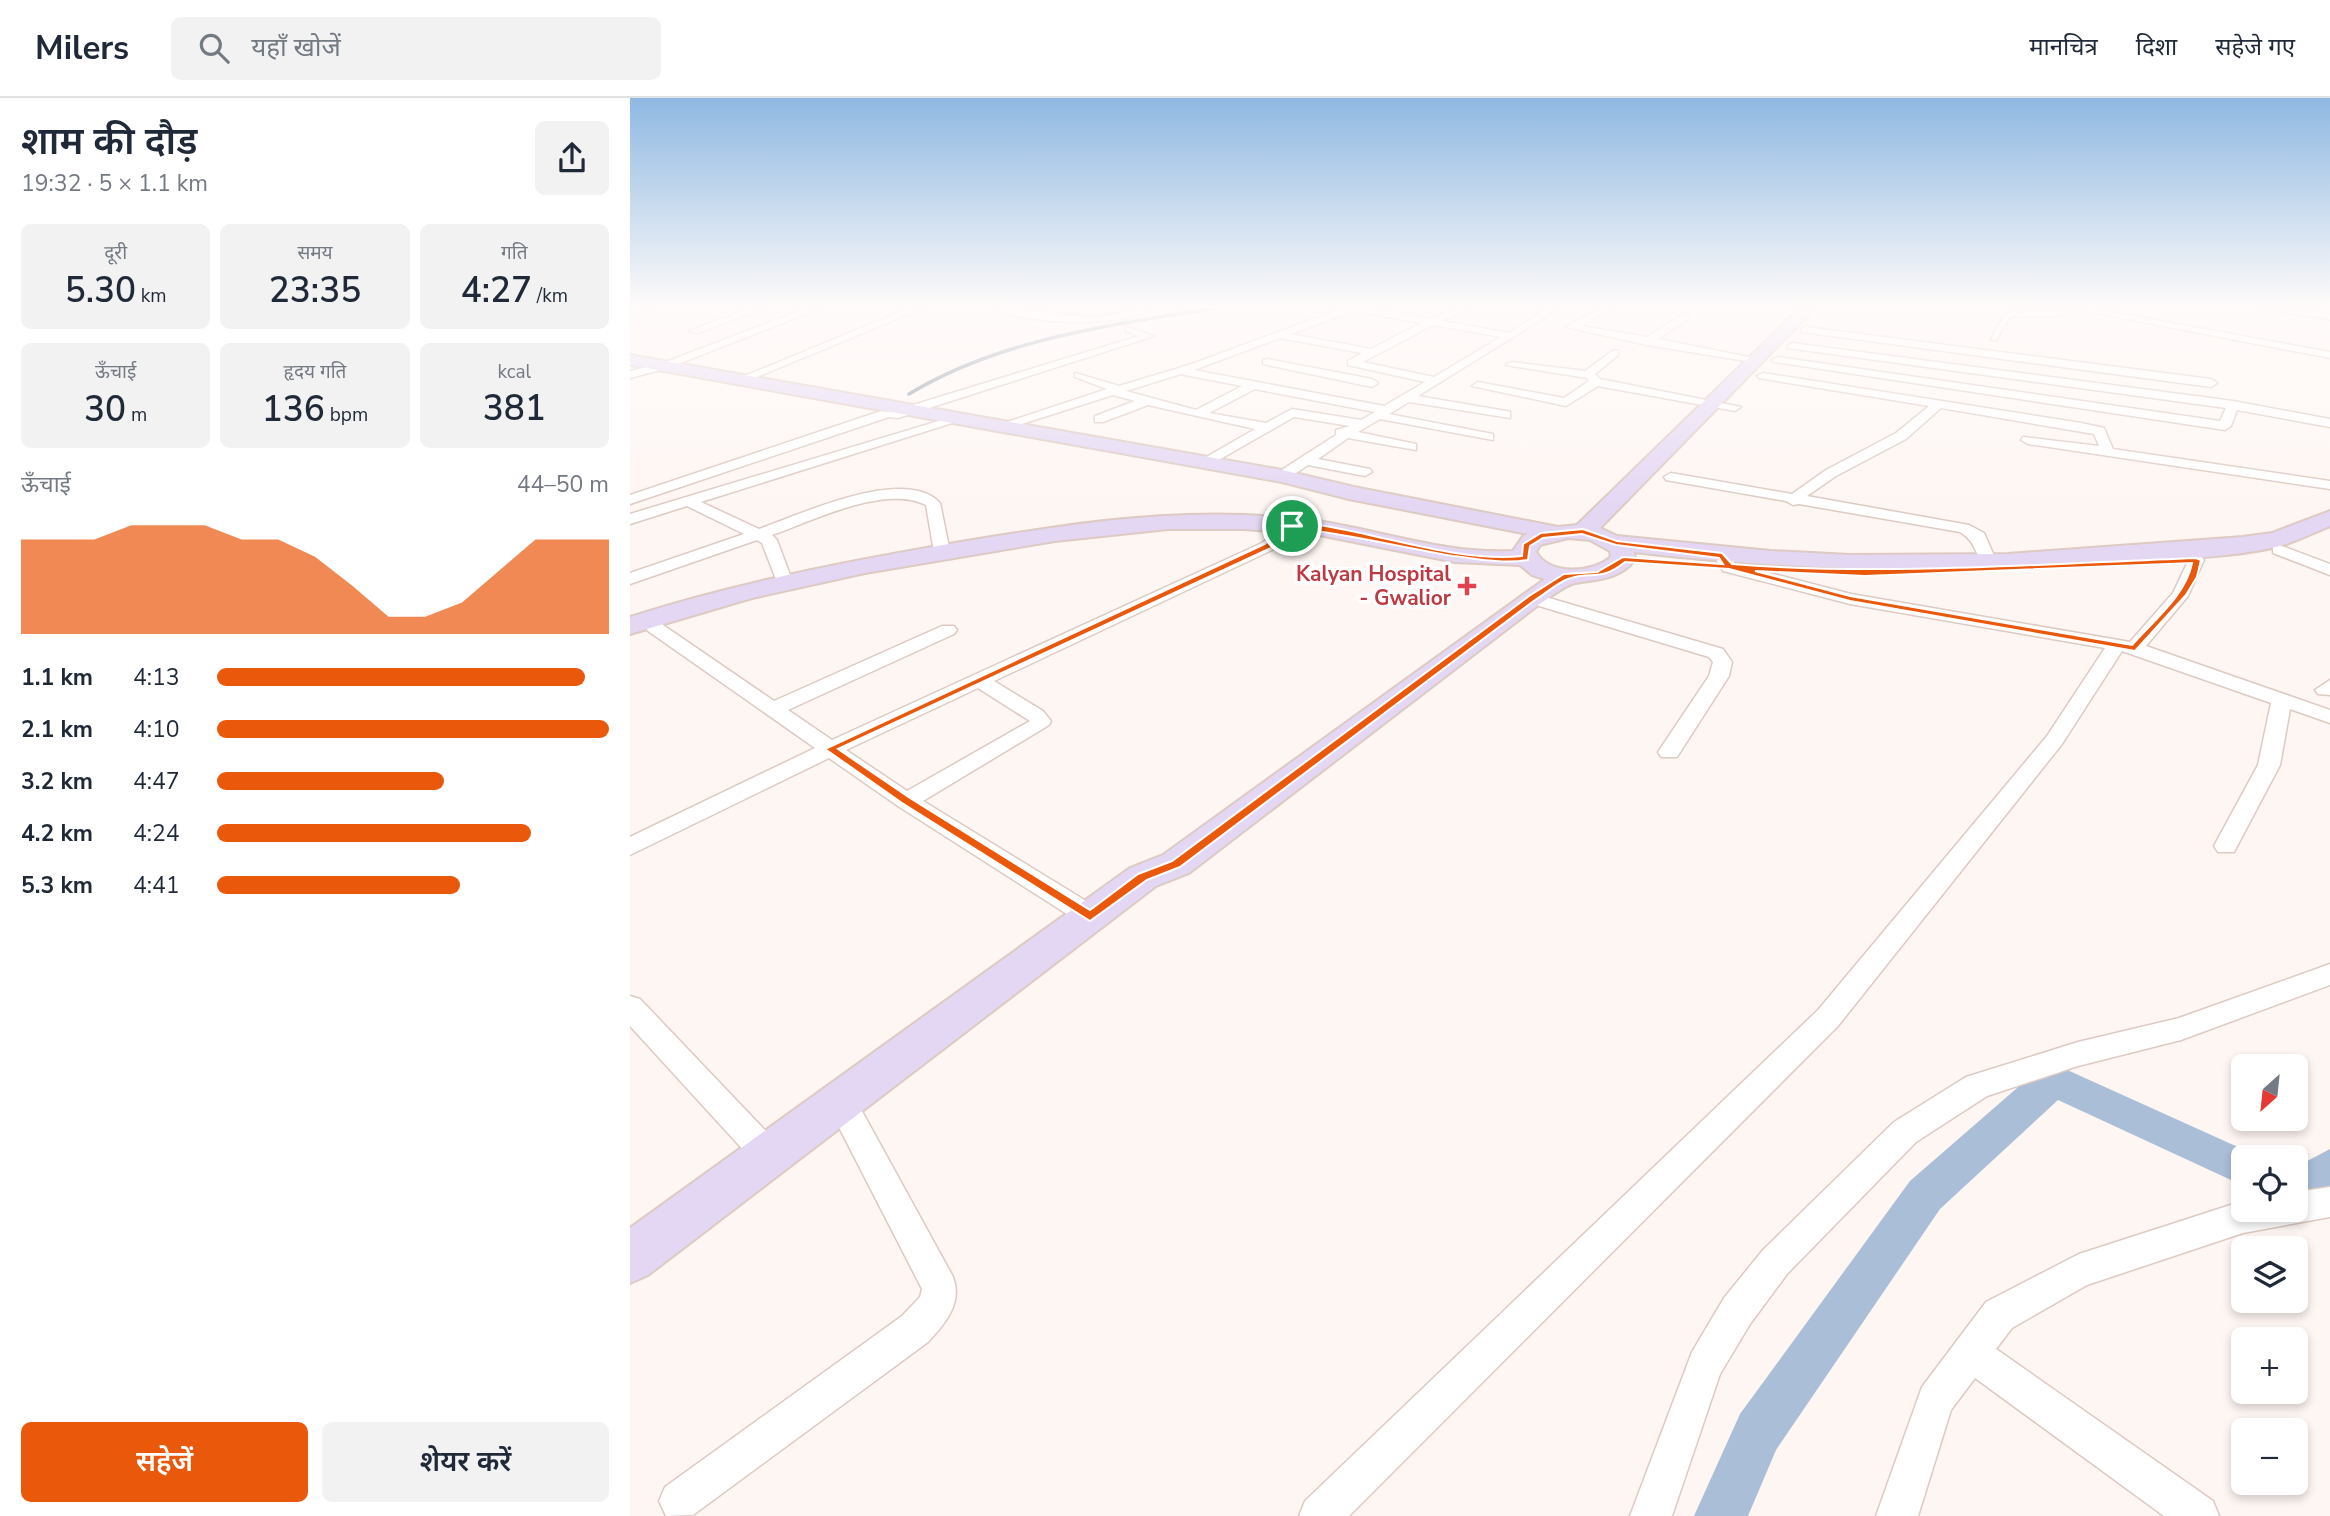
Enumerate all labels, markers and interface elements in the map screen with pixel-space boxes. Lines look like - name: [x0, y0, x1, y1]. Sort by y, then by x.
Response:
- search box: [171, 17, 661, 80]
- text: Milers: [35, 26, 129, 71]
- icon: search: [195, 29, 233, 67]
- text: यहाँ खोजें: [251, 30, 341, 65]
- text: मानचित्र: [2029, 31, 2098, 63]
- text: दिशा: [2136, 31, 2177, 63]
- text: सहेजे गए: [2215, 31, 2295, 63]
- text: शाम की दौड़: [21, 116, 197, 167]
- button: share: [535, 121, 609, 195]
- text: 19:32 · 5 × 1.1 km: [21, 168, 208, 199]
- text: दूरी: [104, 240, 127, 266]
- text: समय: [297, 240, 333, 266]
- text: गति: [501, 240, 528, 266]
- text: 5.30: [65, 267, 136, 314]
- text: 23:35: [269, 267, 361, 314]
- text: 4:27: [461, 267, 532, 314]
- text: km: [136, 283, 167, 309]
- text: /km: [532, 283, 568, 309]
- text: ऊँचाई: [95, 359, 136, 385]
- text: हृदय गति: [284, 359, 346, 385]
- text: kcal: [497, 359, 531, 385]
- text: 381: [483, 385, 546, 432]
- text: 30: [84, 386, 126, 433]
- text: 136: [262, 386, 325, 433]
- text: m: [126, 402, 147, 428]
- text: bpm: [325, 402, 368, 428]
- text: ऊँचाई: [21, 469, 71, 500]
- text: 44–50 m: [517, 469, 609, 500]
- pin: [1262, 496, 1322, 556]
- icon: arrive: [1273, 507, 1311, 545]
- place label: Kalyan Hospital - Gwalior: [1296, 560, 1452, 612]
- marker: Kalyan Hospital - Gwalior: [1457, 576, 1477, 596]
- text: 1.1 km: [21, 662, 93, 693]
- text: 4:13: [133, 662, 180, 693]
- text: 2.1 km: [21, 714, 93, 745]
- text: 4:10: [133, 714, 180, 745]
- text: 3.2 km: [21, 766, 93, 797]
- text: 4:47: [133, 766, 180, 797]
- text: 4.2 km: [21, 818, 93, 849]
- text: 4:24: [133, 818, 180, 849]
- text: 5.3 km: [21, 870, 93, 901]
- text: 4:41: [133, 870, 180, 901]
- north arrow: [2231, 1054, 2308, 1130]
- map controls: [2231, 1054, 2308, 1495]
- button: locate: [2231, 1145, 2308, 1222]
- button: layers: [2231, 1236, 2308, 1313]
- button: +: [2231, 1327, 2308, 1404]
- button: −: [2231, 1418, 2308, 1495]
- button: सहेजें: [21, 1422, 308, 1502]
- button: शेयर करें: [322, 1422, 609, 1502]

